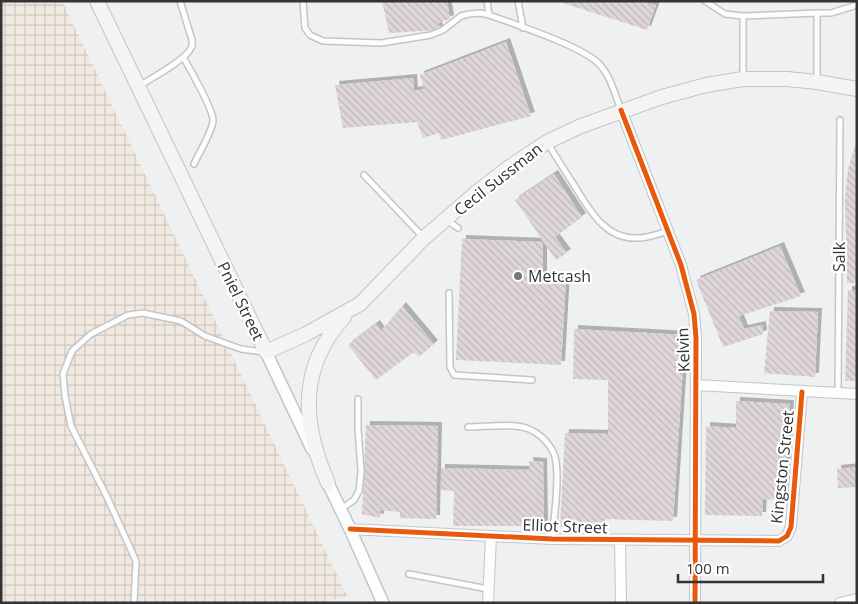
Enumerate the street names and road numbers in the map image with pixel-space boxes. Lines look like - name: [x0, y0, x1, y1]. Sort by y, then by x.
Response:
- street label: Cecil Sussman: [449, 138, 547, 220]
- street label: Salk: [828, 241, 850, 272]
- street label: Pniel Street: [212, 258, 270, 344]
- street label: Kelvin: [671, 327, 695, 373]
- street label: Kingston Street: [765, 409, 799, 525]
- street label: Elliot Street: [522, 514, 608, 538]

